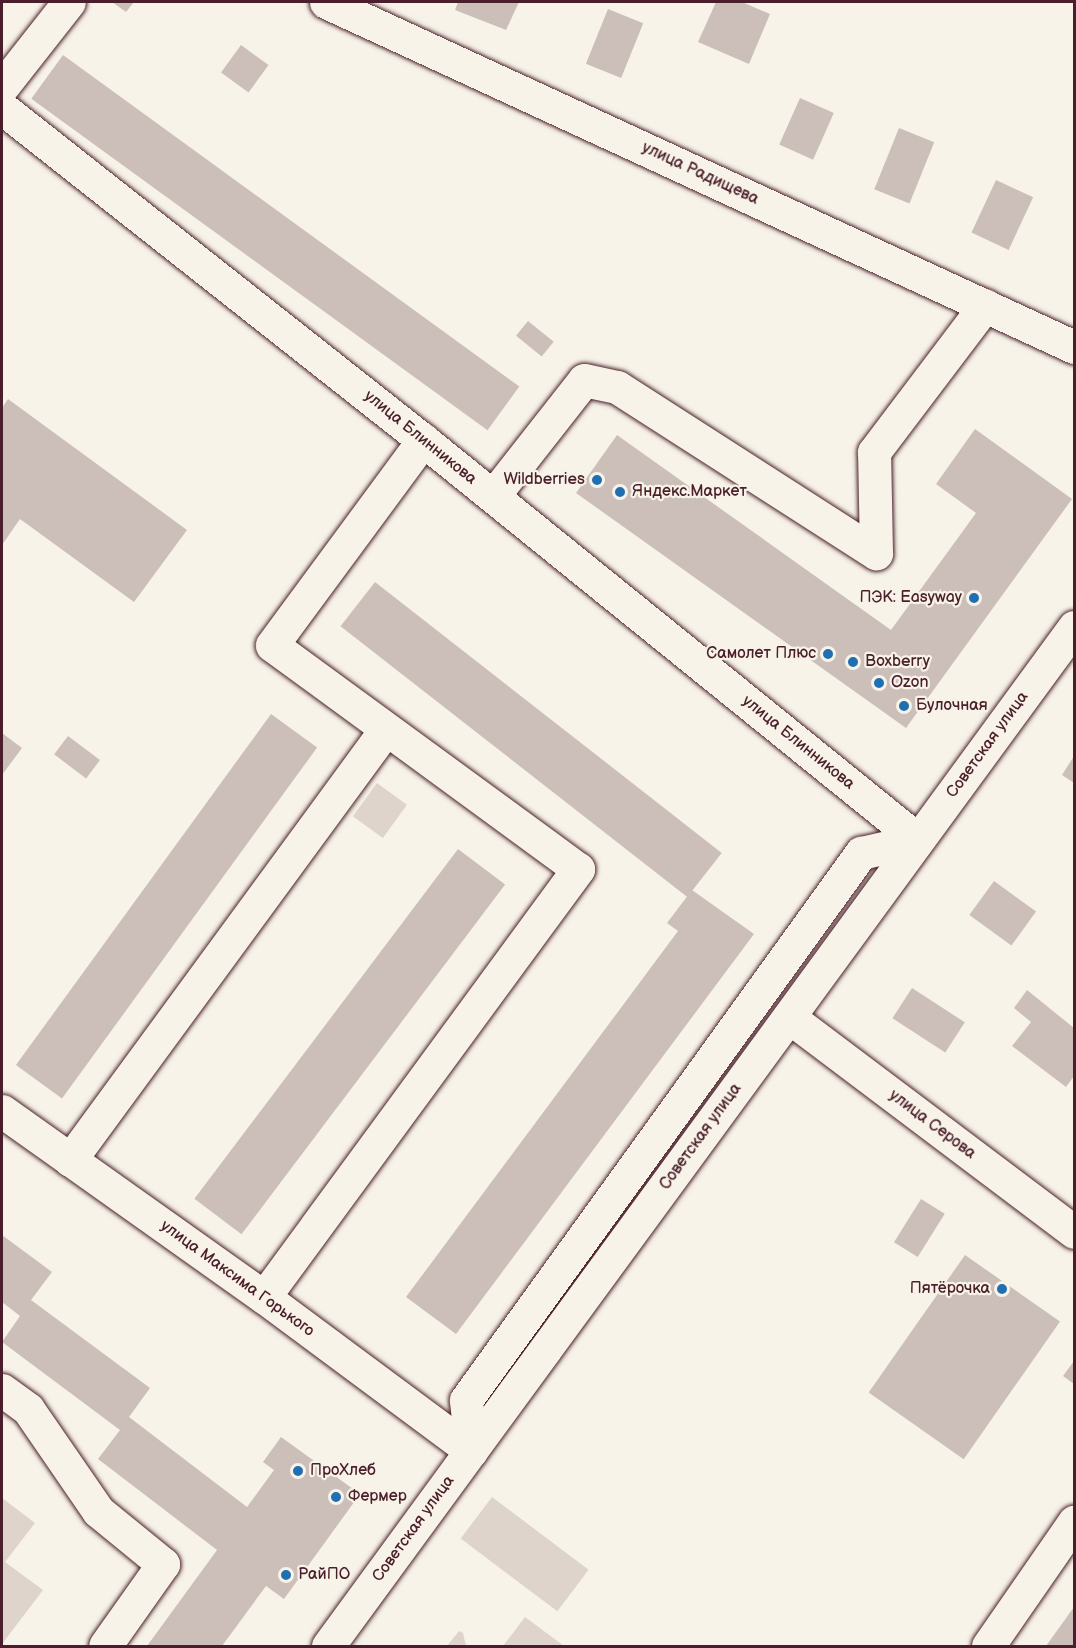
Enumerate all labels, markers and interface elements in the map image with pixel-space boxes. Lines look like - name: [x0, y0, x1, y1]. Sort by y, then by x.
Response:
- street label: улица Радищева: [639, 139, 761, 209]
- street label: улица Блинникова: [360, 387, 480, 489]
- place label: Wildberries: [504, 470, 585, 490]
- marker: Wildberries: [590, 473, 604, 487]
- place label: Яндекс.Маркет: [632, 482, 747, 502]
- marker: Яндекс.Маркет: [613, 485, 627, 499]
- place label: ПЭК: Easyway: [860, 588, 962, 608]
- marker: ПЭК: Easyway: [967, 591, 981, 605]
- place label: Самолет Плюс: [706, 644, 816, 664]
- marker: Самолет Плюс: [821, 647, 835, 661]
- place label: Boxberry: [865, 652, 930, 672]
- marker: Boxberry: [846, 655, 860, 669]
- place label: Ozon: [891, 673, 929, 693]
- marker: Ozon: [872, 676, 886, 690]
- street label: Советская улица: [943, 688, 1033, 802]
- street label: улица Блинникова: [738, 692, 858, 794]
- place label: Булочная: [916, 696, 988, 716]
- marker: Булочная: [897, 699, 911, 713]
- street label: Советская улица: [656, 1080, 746, 1194]
- street label: улица Серова: [885, 1086, 979, 1164]
- street label: улица Максима Горького: [156, 1217, 318, 1341]
- place label: Пятёрочка: [910, 1279, 990, 1299]
- marker: Пятёрочка: [995, 1282, 1009, 1296]
- place label: ПроХлеб: [310, 1461, 376, 1481]
- marker: ПроХлеб: [291, 1464, 305, 1478]
- street label: Советская улица: [369, 1472, 459, 1586]
- place label: Фермер: [348, 1487, 407, 1507]
- marker: Фермер: [329, 1490, 343, 1504]
- place label: РайПО: [298, 1565, 350, 1585]
- marker: РайПО: [279, 1568, 293, 1582]

